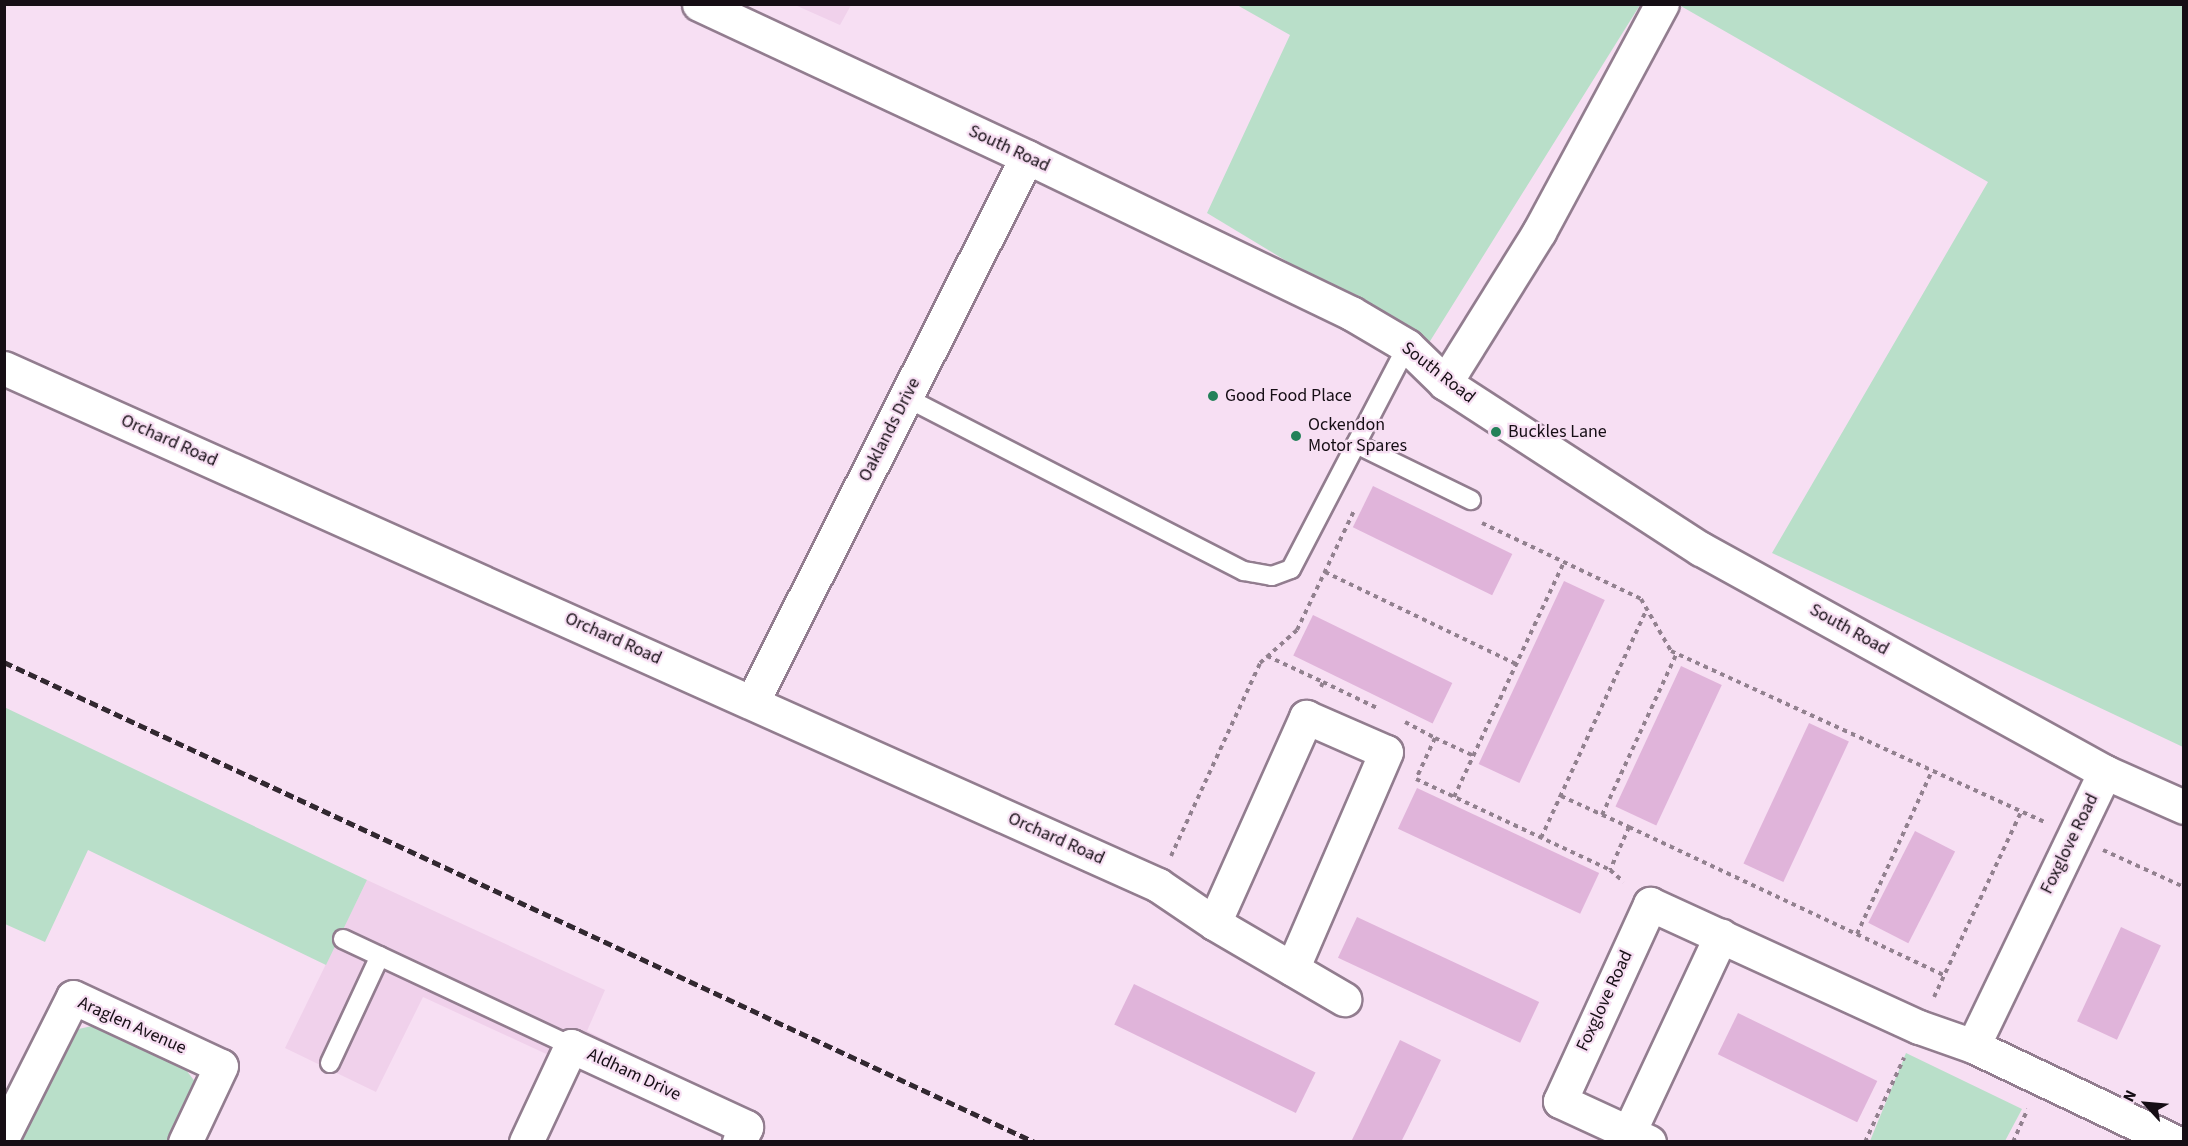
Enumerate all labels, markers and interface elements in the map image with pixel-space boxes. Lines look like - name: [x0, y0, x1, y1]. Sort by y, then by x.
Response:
- street label: South Road: [965, 121, 1053, 177]
- street label: South Road: [1397, 338, 1479, 408]
- street label: Oaklands Drive: [855, 374, 925, 486]
- place label: Good Food Place: [1225, 385, 1352, 407]
- marker: Good Food Place: [1206, 389, 1220, 403]
- street label: Orchard Road: [117, 410, 221, 472]
- place label: Ockendon Motor Spares: [1308, 415, 1407, 458]
- place label: Buckles Lane: [1508, 421, 1607, 443]
- marker: Buckles Lane: [1489, 425, 1503, 439]
- marker: Ockendon Motor Spares: [1289, 429, 1303, 443]
- street label: South Road: [1806, 599, 1892, 661]
- street label: Orchard Road: [561, 608, 665, 670]
- street label: Foxglove Road: [2036, 790, 2104, 898]
- street label: Orchard Road: [1004, 808, 1108, 870]
- street label: Foxglove Road: [1572, 947, 1638, 1055]
- street label: Araglen Avenue: [75, 993, 189, 1059]
- street label: Aldham Drive: [584, 1044, 684, 1106]
- north arrow: [2116, 1074, 2176, 1134]
- text: N: [2118, 1087, 2142, 1106]

